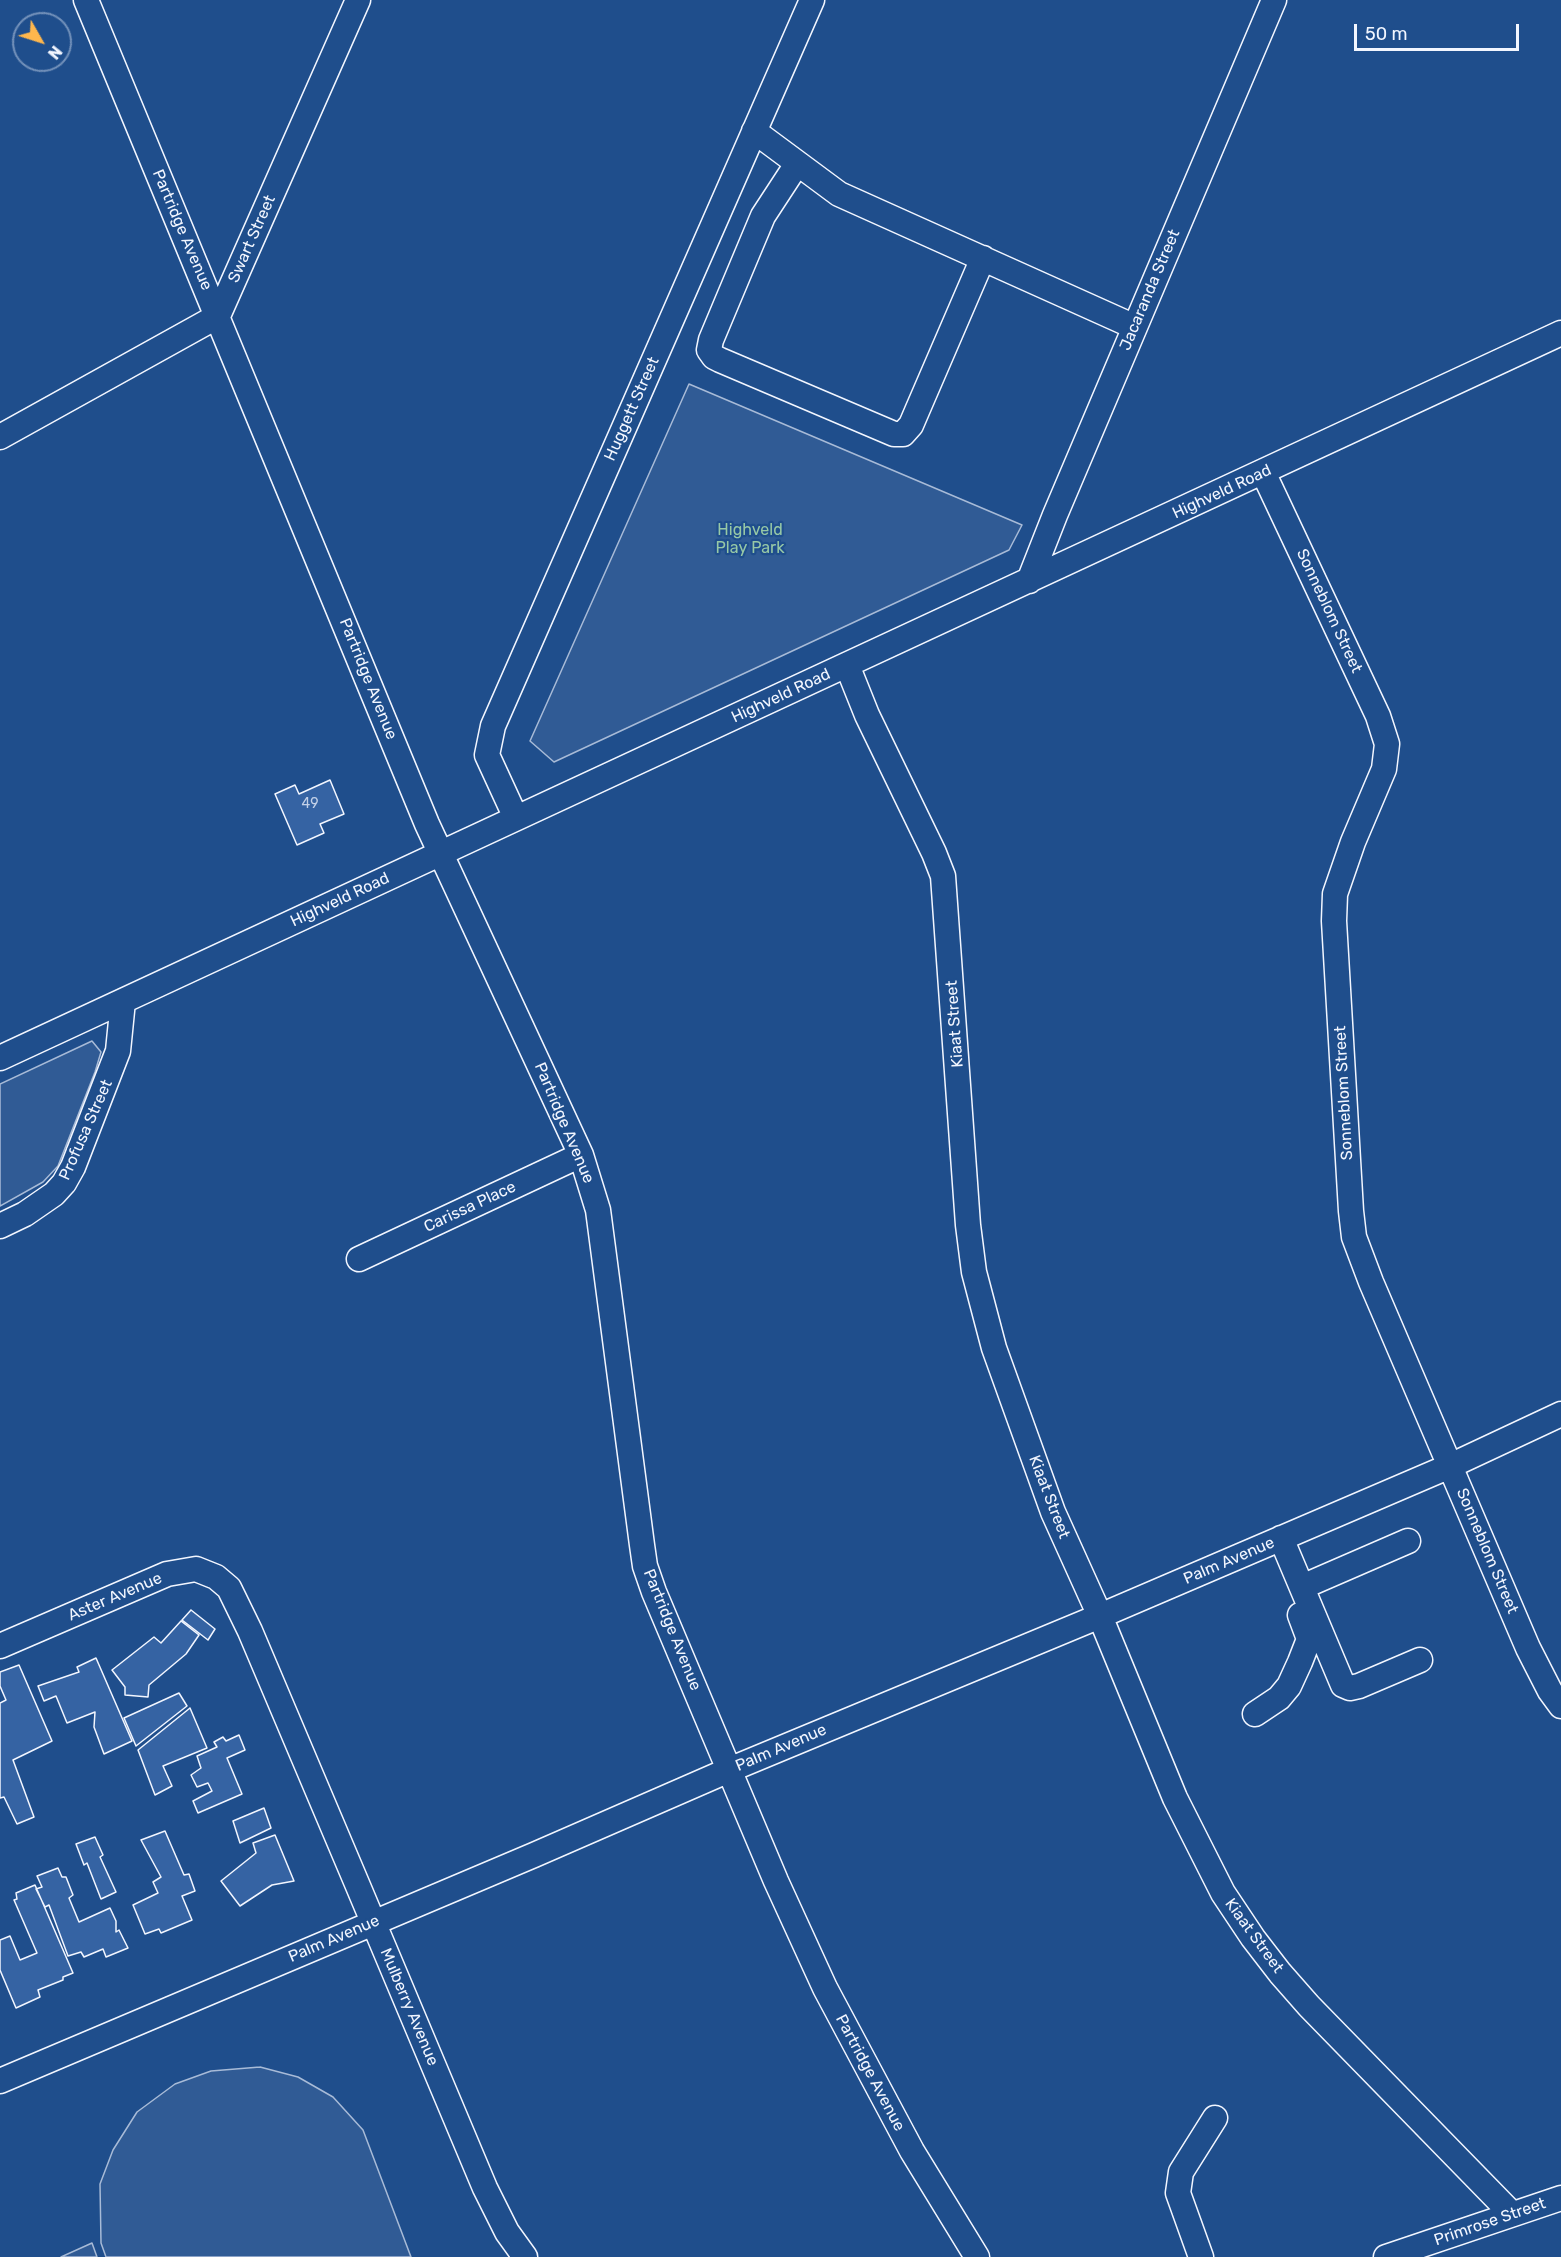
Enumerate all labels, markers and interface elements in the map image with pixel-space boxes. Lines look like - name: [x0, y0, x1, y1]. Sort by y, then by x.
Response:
- north arrow: [12, 12, 72, 72]
- scale bar: [1357, 12, 1522, 50]
- text: 50 m: [1365, 23, 1408, 45]
- text: N: [44, 42, 66, 63]
- street label: Partridge Avenue: [148, 167, 216, 293]
- street label: Swart Street: [224, 192, 280, 286]
- street label: Jacaranda Street: [1116, 227, 1184, 353]
- street label: Huggett Street: [601, 354, 663, 464]
- street label: Highveld Road: [1169, 461, 1275, 523]
- park label: Highveld Play Park: [716, 520, 784, 558]
- street label: Sonneblom Street: [1292, 546, 1366, 676]
- street label: Partridge Avenue: [335, 615, 401, 743]
- street label: Highveld Road: [728, 665, 834, 727]
- house number: 49: [302, 796, 318, 812]
- street label: Highveld Road: [287, 869, 393, 931]
- street label: Kiaat Street: [942, 980, 968, 1068]
- street label: Sonneblom Street: [1331, 1025, 1357, 1161]
- street label: Partridge Avenue: [530, 1060, 598, 1186]
- street label: Profusa Street: [55, 1077, 117, 1183]
- street label: Carissa Place: [421, 1177, 519, 1237]
- street label: Kiaat Street: [1024, 1453, 1074, 1541]
- street label: Sonneblom Street: [1452, 1485, 1522, 1617]
- street label: Palm Avenue: [1181, 1533, 1277, 1589]
- street label: Partridge Avenue: [639, 1566, 705, 1694]
- street label: Aster Avenue: [65, 1569, 165, 1625]
- street label: Palm Avenue: [733, 1720, 829, 1776]
- street label: Kiaat Street: [1221, 1895, 1287, 1977]
- street label: Palm Avenue: [286, 1911, 382, 1967]
- street label: Mulberry Avenue: [376, 1945, 442, 2069]
- street label: Partridge Avenue: [831, 2011, 909, 2135]
- street label: Primrose Street: [1432, 2194, 1548, 2250]

